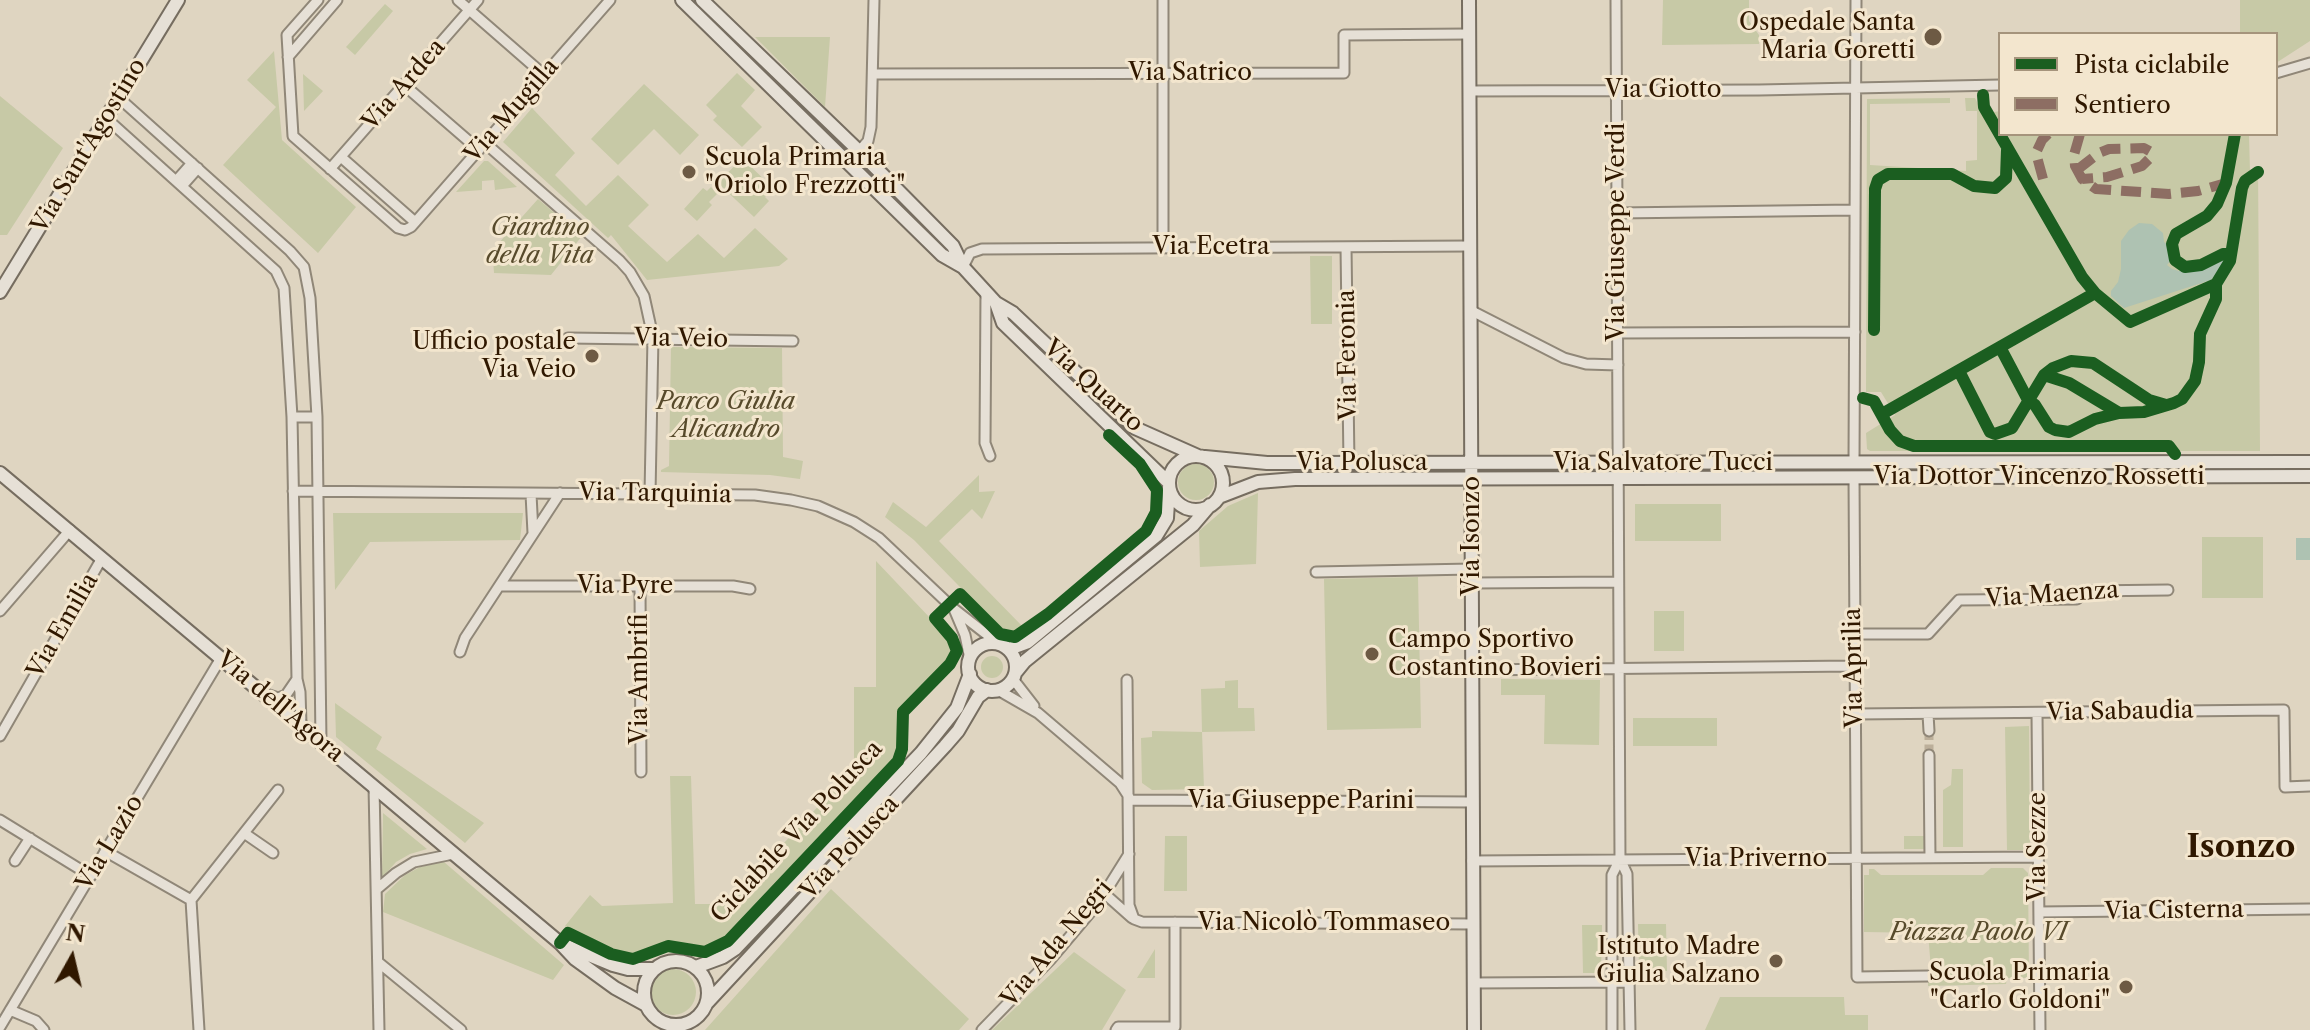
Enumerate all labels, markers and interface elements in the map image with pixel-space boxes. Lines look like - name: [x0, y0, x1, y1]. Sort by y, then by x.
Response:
- place label: Ospedale Santa Maria Goretti: [1739, 9, 1915, 65]
- marker: Ospedale Santa Maria Goretti: [1922, 26, 1944, 48]
- legend: [1998, 32, 2278, 136]
- street label: Via Ardea: [356, 33, 452, 137]
- text: Pista ciclabile: [2074, 50, 2229, 79]
- street label: Via Sant'Agostino: [26, 53, 152, 239]
- street label: Via Mugilla: [459, 53, 565, 169]
- street label: Via Satrico: [1128, 59, 1252, 87]
- street label: Via Giotto: [1605, 76, 1721, 104]
- text: Sentiero: [2074, 90, 2171, 119]
- street label: Via Giuseppe Verdi: [1603, 123, 1631, 341]
- place label: Scuola Primaria "Oriolo Frezzotti": [705, 144, 905, 200]
- marker: Scuola Primaria "Oriolo Frezzotti": [680, 163, 698, 181]
- park label: Giardino della Vita: [486, 214, 594, 270]
- street label: Via Ecetra: [1152, 233, 1270, 261]
- street label: Via Feronia: [1332, 289, 1364, 421]
- street label: Via Veio: [634, 324, 728, 354]
- place label: Ufficio postale Via Veio: [412, 328, 576, 384]
- street label: Via Quarto: [1037, 334, 1149, 438]
- marker: Ufficio postale Via Veio: [583, 347, 601, 365]
- park label: Parco Giulia Alicandro: [657, 388, 795, 444]
- street label: Via Polusca: [1296, 449, 1428, 477]
- street label: Via Salvatore Tucci: [1553, 449, 1773, 477]
- street label: Via Dottor Vincenzo Rossetti: [1874, 463, 2204, 491]
- street label: Via Isonzo: [1458, 476, 1486, 596]
- street label: Via Tarquinia: [578, 478, 732, 510]
- street label: Via Emilia: [21, 568, 105, 684]
- street label: Via Pyre: [577, 572, 673, 600]
- street label: Via Maenza: [1984, 576, 2120, 614]
- street label: Via Aprilia: [1839, 607, 1869, 729]
- street label: Via Ambrifi: [626, 614, 654, 744]
- place label: Campo Sportivo Costantino Bovieri: [1388, 626, 1602, 682]
- street label: Via dell'Agora: [210, 645, 350, 769]
- marker: Campo Sportivo Costantino Bovieri: [1363, 645, 1381, 663]
- street label: Via Sabaudia: [2046, 696, 2194, 728]
- street label: Ciclabile Via Polusca: [705, 735, 889, 929]
- street label: Via Giuseppe Parini: [1188, 787, 1414, 815]
- street label: Via Lazio: [70, 790, 150, 896]
- street label: Via Polusca: [795, 790, 905, 906]
- street label: Via Sezze: [2024, 792, 2052, 902]
- district label: Isonzo: [2187, 829, 2295, 867]
- street label: Via Priverno: [1685, 845, 1827, 873]
- street label: Via Ada Negri: [995, 874, 1119, 1014]
- street label: Via Cisterna: [2104, 895, 2244, 927]
- street label: Via Nicolò Tommaseo: [1198, 909, 1450, 937]
- north arrow: [32, 918, 112, 998]
- text: N: [64, 919, 87, 948]
- park label: Piazza Paolo VI: [1889, 919, 2067, 947]
- place label: Istituto Madre Giulia Salzano: [1596, 933, 1760, 989]
- marker: Istituto Madre Giulia Salzano: [1767, 952, 1785, 970]
- place label: Scuola Primaria "Carlo Goldoni": [1929, 959, 2110, 1015]
- marker: Scuola Primaria "Carlo Goldoni": [2117, 978, 2135, 996]

